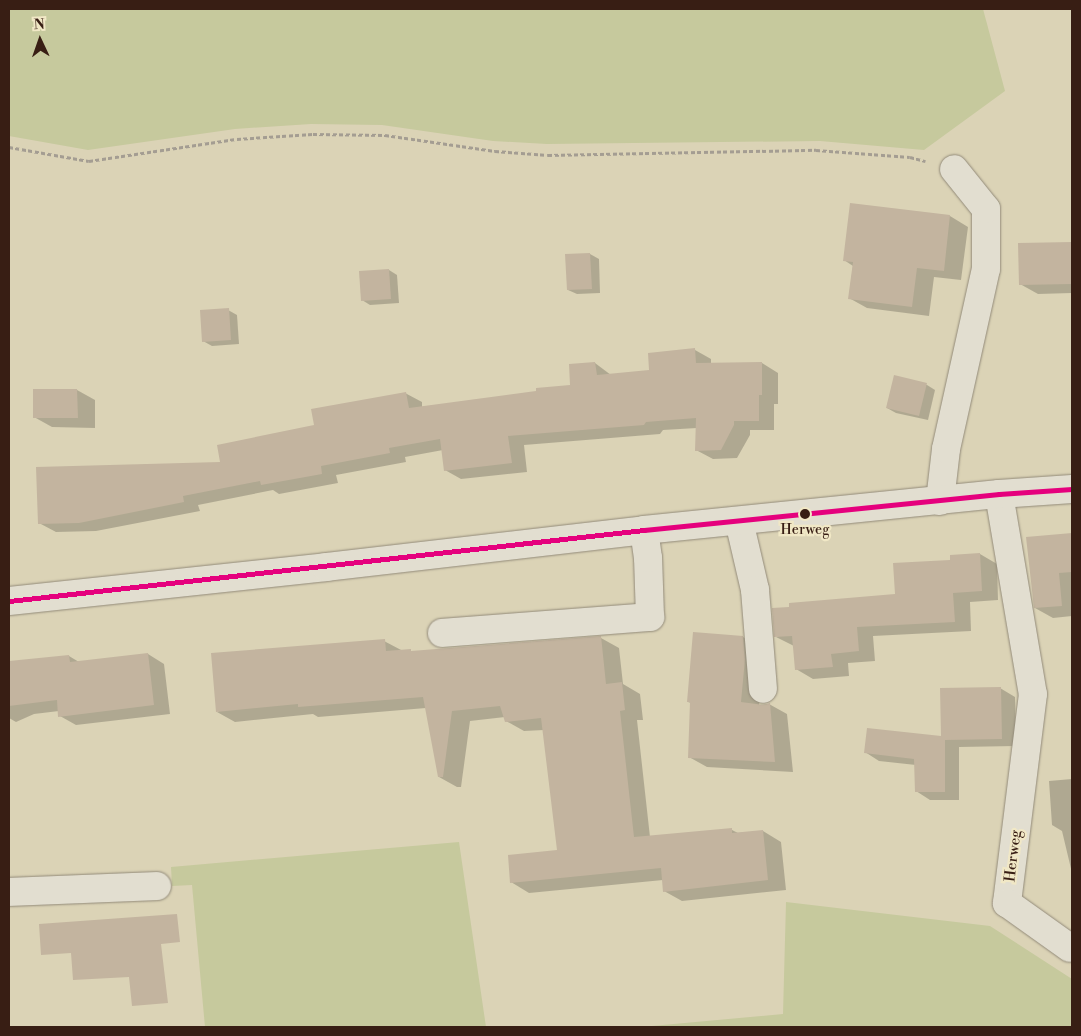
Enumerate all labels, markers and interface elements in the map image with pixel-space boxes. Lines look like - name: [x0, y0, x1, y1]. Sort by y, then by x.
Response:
- north arrow: [15, 15, 65, 65]
- text: N: [33, 16, 45, 34]
- marker: Herweg: [800, 509, 810, 519]
- place label: Herweg: [781, 522, 829, 538]
- street label: Herweg: [1001, 829, 1025, 883]

